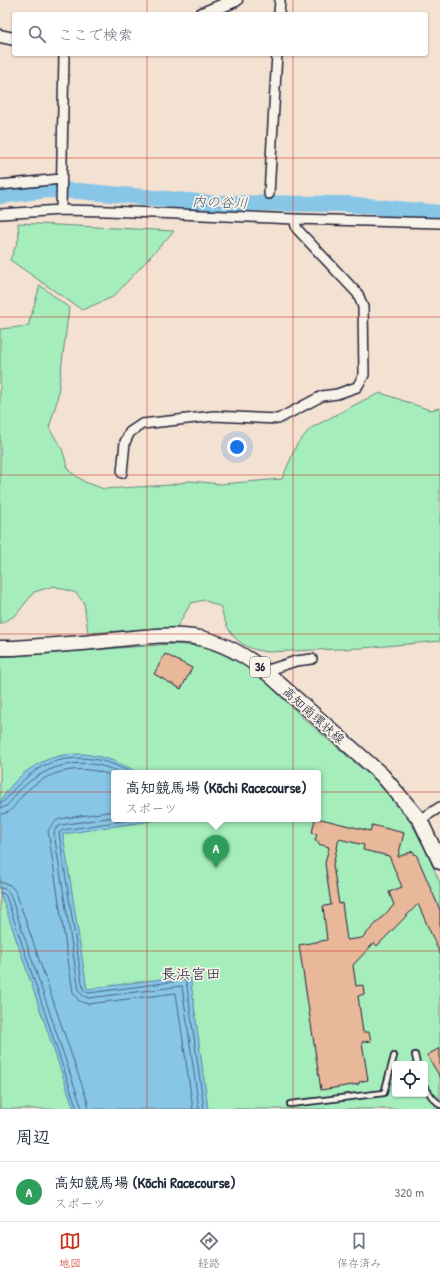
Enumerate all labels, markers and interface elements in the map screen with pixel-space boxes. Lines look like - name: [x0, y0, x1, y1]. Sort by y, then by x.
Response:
- search box: [12, 12, 428, 56]
- icon: search: [26, 23, 48, 45]
- text: ここで検索: [58, 24, 133, 45]
- water label: 内の谷川: [192, 191, 248, 212]
- your location: [227, 437, 247, 457]
- road number: 36: [250, 657, 270, 677]
- street label: 高知南環状線: [279, 682, 350, 748]
- popup: [111, 770, 321, 822]
- text: 高知競馬場 (Kōchi Racecourse): [125, 777, 307, 798]
- text: スポーツ: [125, 799, 177, 817]
- pin: A: [203, 835, 229, 868]
- district label: 長浜宮田: [161, 963, 221, 984]
- map controls: [392, 1061, 428, 1097]
- button: locate: [392, 1061, 428, 1097]
- text: 周辺: [16, 1125, 50, 1148]
- text: 高知競馬場 (Kōchi Racecourse): [54, 1172, 236, 1193]
- text: A: [26, 1183, 32, 1201]
- text: 320 m: [394, 1183, 424, 1201]
- text: スポーツ: [54, 1194, 106, 1212]
- tab: 地図: [59, 1230, 81, 1270]
- tab: 経路: [198, 1230, 220, 1270]
- tab: 保存済み: [337, 1230, 381, 1270]

